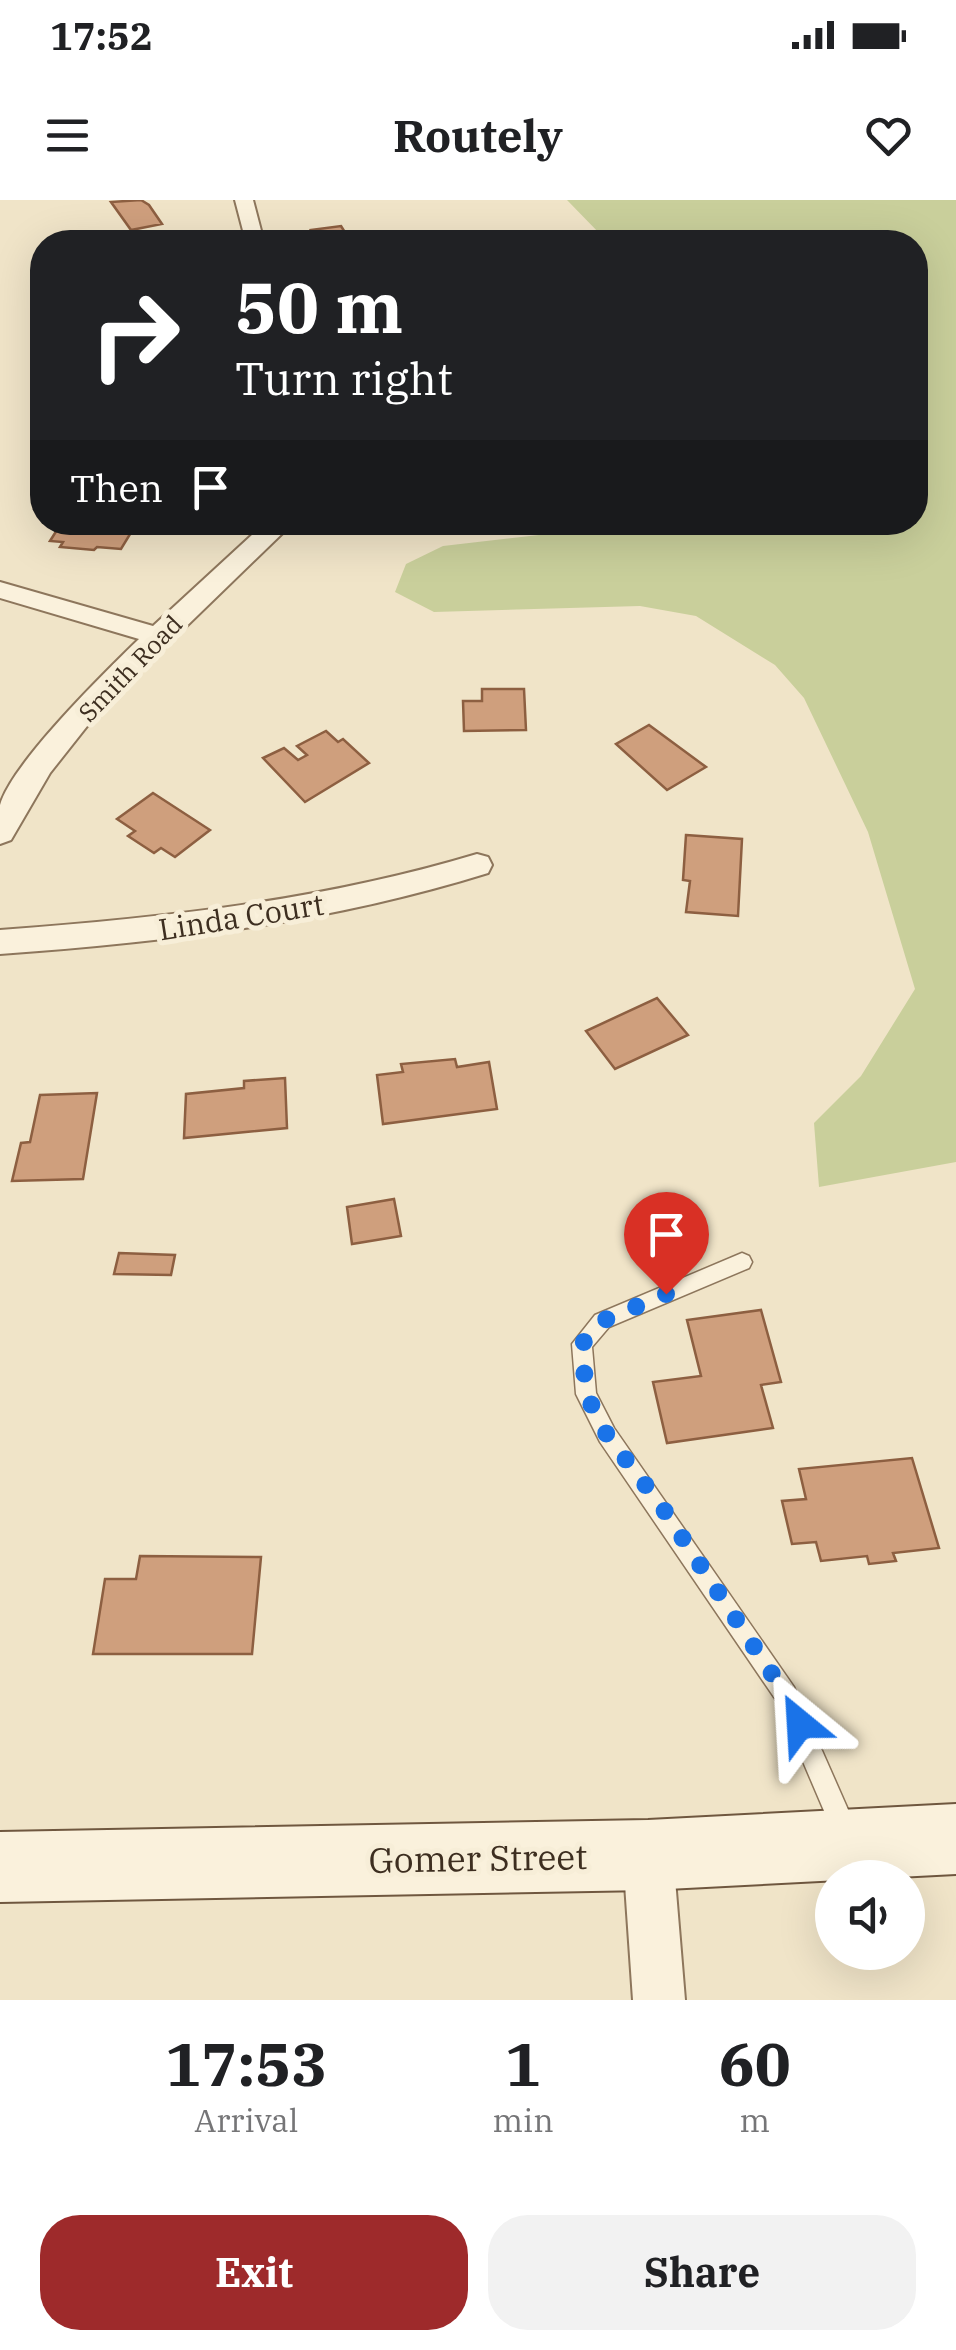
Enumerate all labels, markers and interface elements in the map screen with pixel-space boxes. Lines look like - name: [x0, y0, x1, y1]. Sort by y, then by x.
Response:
- text: 17:52: [50, 11, 153, 60]
- text: Routely: [393, 106, 563, 164]
- icon: menu: [40, 108, 95, 163]
- icon: heart: [861, 108, 916, 163]
- text: 50 m: [235, 261, 403, 352]
- icon: right: [70, 270, 200, 400]
- text: Turn right: [235, 349, 453, 407]
- icon: arrive: [183, 460, 238, 515]
- text: Then: [70, 463, 163, 512]
- street label: Smith Road: [71, 608, 189, 728]
- street label: Linda Court: [156, 884, 326, 948]
- pin: [624, 1192, 709, 1295]
- icon: arrive: [639, 1207, 694, 1262]
- position arrow: [748, 1672, 852, 1776]
- street label: Gomer Street: [368, 1833, 588, 1883]
- map controls: [815, 1860, 925, 1970]
- button: sound: [815, 1860, 925, 1970]
- text: 17:53: [165, 2024, 327, 2103]
- text: 1: [505, 2024, 541, 2103]
- text: 60: [719, 2024, 791, 2103]
- text: Arrival: [194, 2099, 298, 2141]
- text: min: [493, 2099, 554, 2141]
- text: m: [740, 2099, 770, 2141]
- button: Exit: [40, 2215, 468, 2330]
- button: Share: [488, 2215, 916, 2330]

